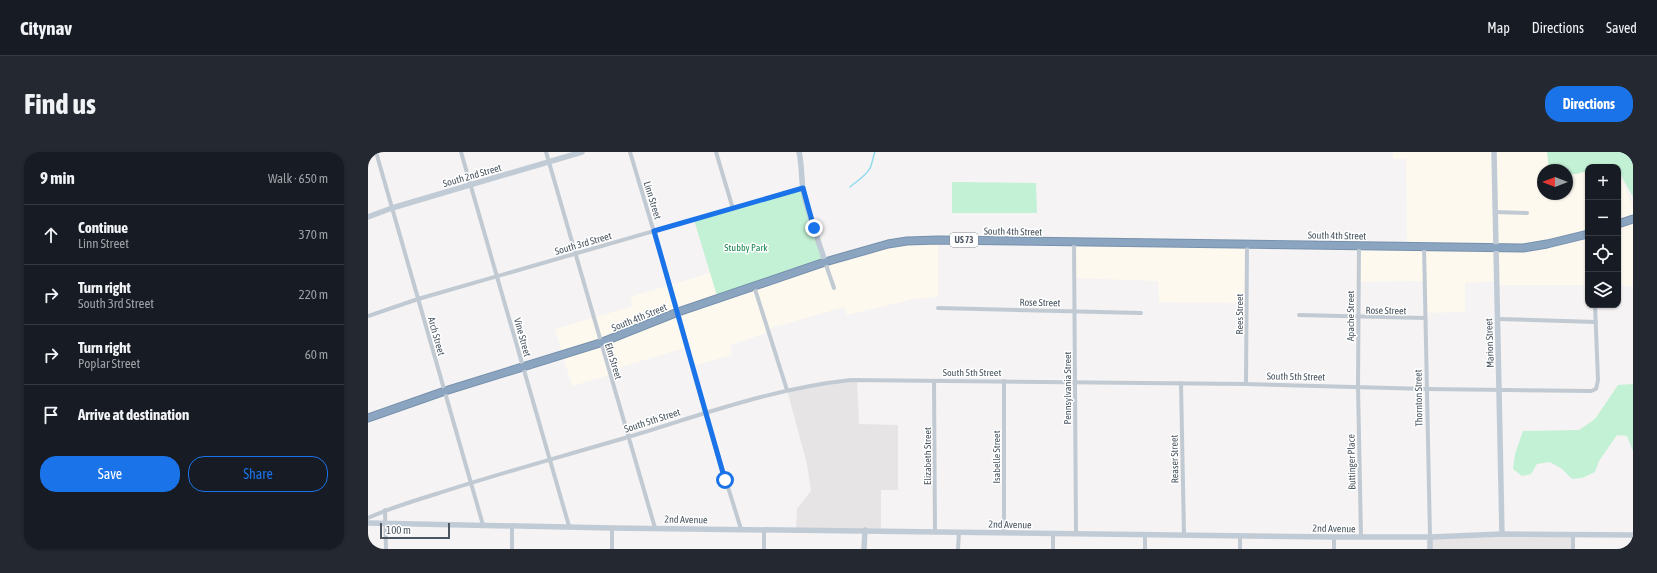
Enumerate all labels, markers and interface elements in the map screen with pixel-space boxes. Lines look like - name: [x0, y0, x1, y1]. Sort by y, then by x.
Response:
- text: Citynav: [20, 17, 72, 39]
- text: Map: [1487, 20, 1510, 36]
- text: Directions: [1532, 20, 1584, 36]
- text: Saved: [1606, 20, 1637, 36]
- button: Directions: [1545, 86, 1633, 122]
- text: Find us: [24, 88, 96, 120]
- street label: South 2nd Street: [442, 162, 503, 189]
- north arrow: [1537, 164, 1573, 200]
- map controls: [1585, 164, 1621, 308]
- button: +: [1585, 164, 1621, 200]
- text: 9 min: [40, 168, 75, 188]
- text: Walk · 650 m: [268, 171, 328, 186]
- street label: Linn Street: [642, 180, 664, 221]
- button: −: [1585, 200, 1621, 236]
- text: Continue: [78, 219, 128, 236]
- route end: [805, 219, 823, 237]
- icon: ahead: [40, 224, 62, 246]
- street label: South 4th Street: [984, 225, 1042, 238]
- text: 370 m: [299, 227, 328, 242]
- street label: South 4th Street: [1308, 229, 1366, 242]
- street label: South 3rd Street: [553, 230, 613, 257]
- road number: US 73: [950, 233, 978, 247]
- text: Linn Street: [78, 236, 129, 251]
- button: locate: [1585, 236, 1621, 272]
- park label: Stubby Park: [724, 242, 768, 253]
- button: layers: [1585, 272, 1621, 308]
- text: Turn right: [78, 279, 131, 296]
- icon: right: [40, 284, 62, 306]
- text: 220 m: [299, 287, 328, 302]
- street label: Apache Street: [1345, 291, 1356, 341]
- street label: Rees Street: [1234, 293, 1245, 334]
- text: South 3rd Street: [78, 296, 154, 311]
- street label: Rose Street: [1019, 297, 1061, 308]
- street label: South 4th Street: [610, 301, 669, 334]
- street label: Rose Street: [1365, 305, 1407, 316]
- street label: Arch Street: [426, 316, 447, 357]
- street label: Vine Street: [512, 316, 533, 358]
- street label: Marion Street: [1483, 318, 1496, 368]
- text: Turn right: [78, 339, 131, 356]
- street label: Elm Street: [603, 342, 624, 381]
- icon: right: [40, 344, 62, 366]
- text: 60 m: [305, 347, 328, 362]
- street label: Pennsylvania Street: [1062, 351, 1073, 425]
- text: Poplar Street: [78, 356, 140, 371]
- street label: South 5th Street: [943, 367, 1001, 378]
- street label: Thornton Street: [1412, 369, 1424, 427]
- street label: South 5th Street: [1267, 370, 1325, 383]
- icon: arrive: [40, 404, 62, 426]
- text: Arrive at destination: [78, 406, 189, 423]
- street label: South 5th Street: [623, 406, 682, 435]
- street label: Elizabeth Street: [922, 427, 933, 485]
- street label: Isabelle Street: [991, 430, 1002, 484]
- street label: Buttinger Place: [1346, 434, 1357, 490]
- street label: Reaser Street: [1169, 435, 1180, 483]
- button: Save: [40, 456, 180, 492]
- button: Share: [188, 456, 328, 492]
- route start: [716, 471, 734, 489]
- street label: 2nd Avenue: [664, 514, 708, 525]
- street label: 2nd Avenue: [988, 519, 1032, 530]
- scale bar: [380, 521, 450, 540]
- street label: 2nd Avenue: [1312, 523, 1356, 534]
- text: 100 m: [386, 524, 411, 536]

